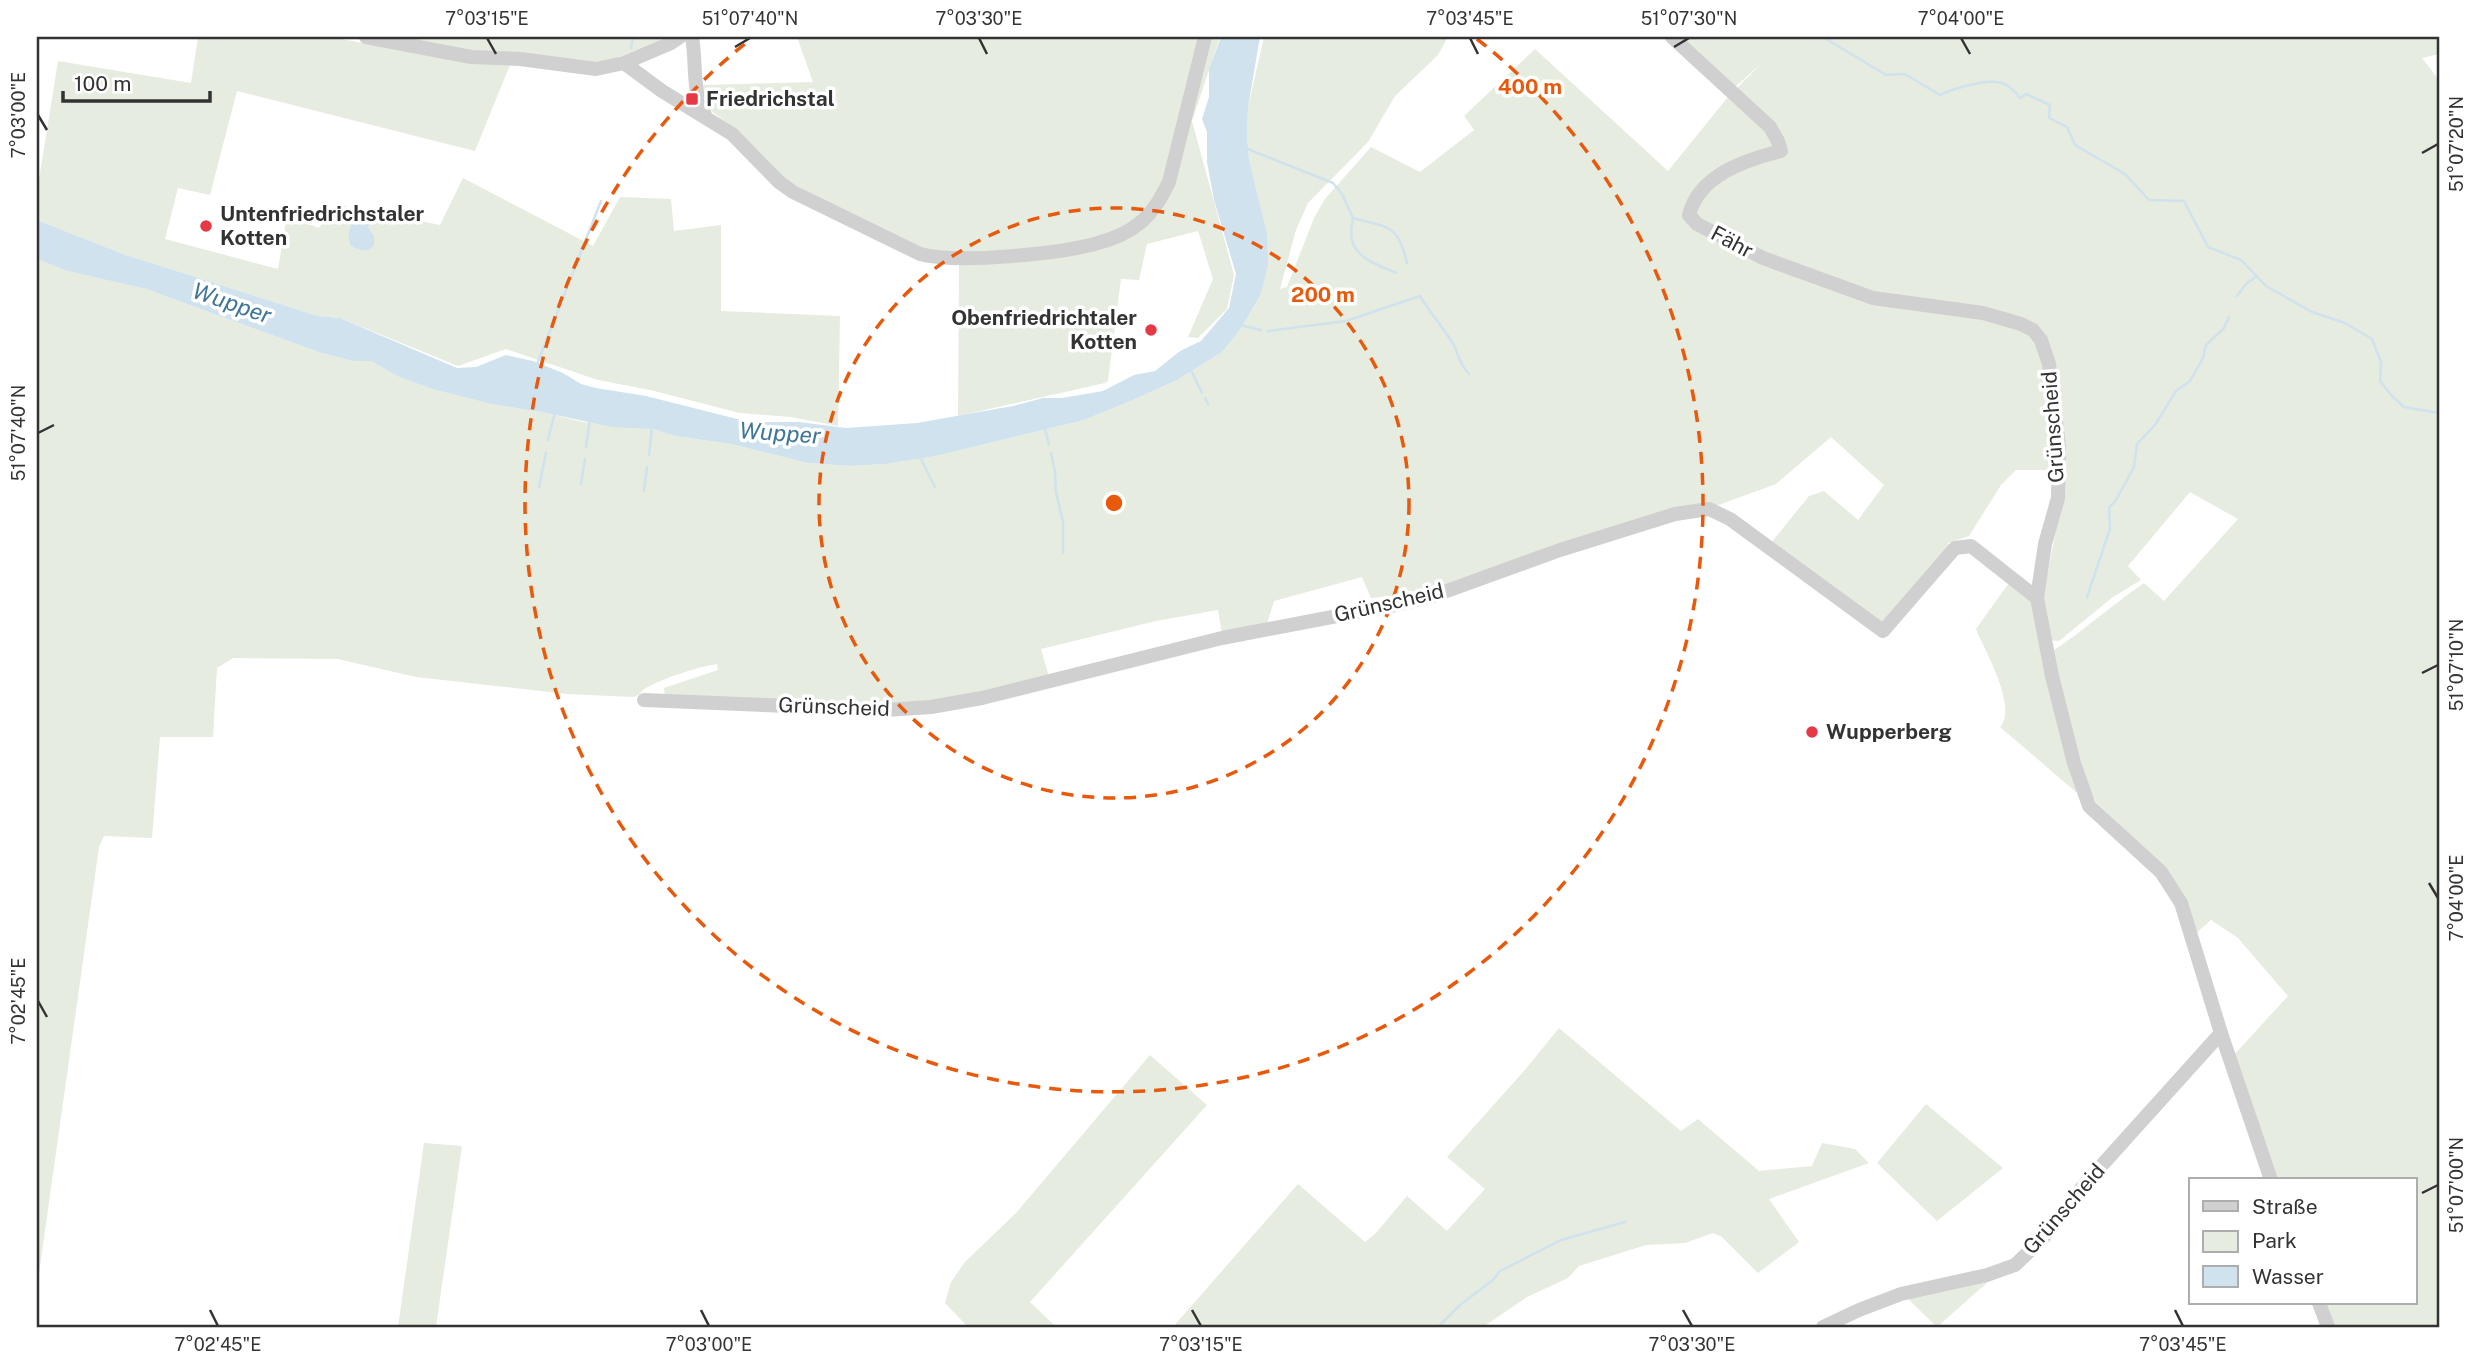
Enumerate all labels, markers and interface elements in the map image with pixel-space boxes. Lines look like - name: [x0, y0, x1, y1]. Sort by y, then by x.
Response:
- text: 7°03'15"E: [445, 8, 529, 29]
- text: 51°07'40"N: [702, 8, 798, 29]
- text: 7°03'30"E: [936, 8, 1022, 29]
- text: 7°03'45"E: [1426, 8, 1514, 29]
- text: 51°07'30"N: [1641, 8, 1737, 29]
- text: 7°04'00"E: [1918, 8, 2004, 29]
- scale bar: [63, 60, 210, 104]
- text: 100 m: [74, 71, 131, 96]
- text: 7°03'00"E: [8, 72, 29, 158]
- text: 400 m: [1498, 74, 1562, 99]
- place label: Friedrichstal: [706, 86, 835, 111]
- marker: Friedrichstal: [684, 91, 700, 107]
- text: 51°07'20"N: [2446, 96, 2467, 192]
- place label: Untenfriedrichstaler Kotten: [220, 201, 425, 250]
- marker: Untenfriedrichstaler Kotten: [198, 218, 214, 234]
- street label: Fähr: [1707, 220, 1758, 263]
- water label: Wupper: [189, 276, 275, 329]
- text: 200 m: [1291, 282, 1355, 307]
- place label: Obenfriedrichtaler Kotten: [951, 305, 1137, 354]
- marker: Obenfriedrichtaler Kotten: [1143, 322, 1159, 338]
- street label: Grünscheid: [2036, 371, 2069, 484]
- text: 51°07'40"N: [8, 385, 29, 481]
- water label: Wupper: [738, 416, 822, 449]
- centre of rings: [1102, 491, 1126, 515]
- street label: Grünscheid: [1332, 578, 1446, 627]
- text: 51°07'10"N: [2446, 619, 2467, 711]
- street label: Grünscheid: [778, 692, 890, 721]
- place label: Wupperberg: [1826, 719, 1952, 744]
- marker: Wupperberg: [1804, 724, 1820, 740]
- text: 7°04'00"E: [2446, 855, 2467, 941]
- text: 7°02'45"E: [8, 958, 29, 1044]
- text: 51°07'00"N: [2446, 1137, 2467, 1233]
- street label: Grünscheid: [2018, 1158, 2110, 1259]
- legend: [2189, 1178, 2416, 1304]
- text: Straße: [2252, 1194, 2318, 1219]
- text: Park: [2252, 1228, 2297, 1253]
- text: Wasser: [2252, 1264, 2324, 1289]
- text: 7°02'45"E: [175, 1334, 261, 1355]
- text: 7°03'00"E: [666, 1334, 752, 1355]
- text: 7°03'15"E: [1159, 1334, 1243, 1355]
- text: 7°03'30"E: [1649, 1334, 1735, 1355]
- text: 7°03'45"E: [2139, 1334, 2227, 1355]

